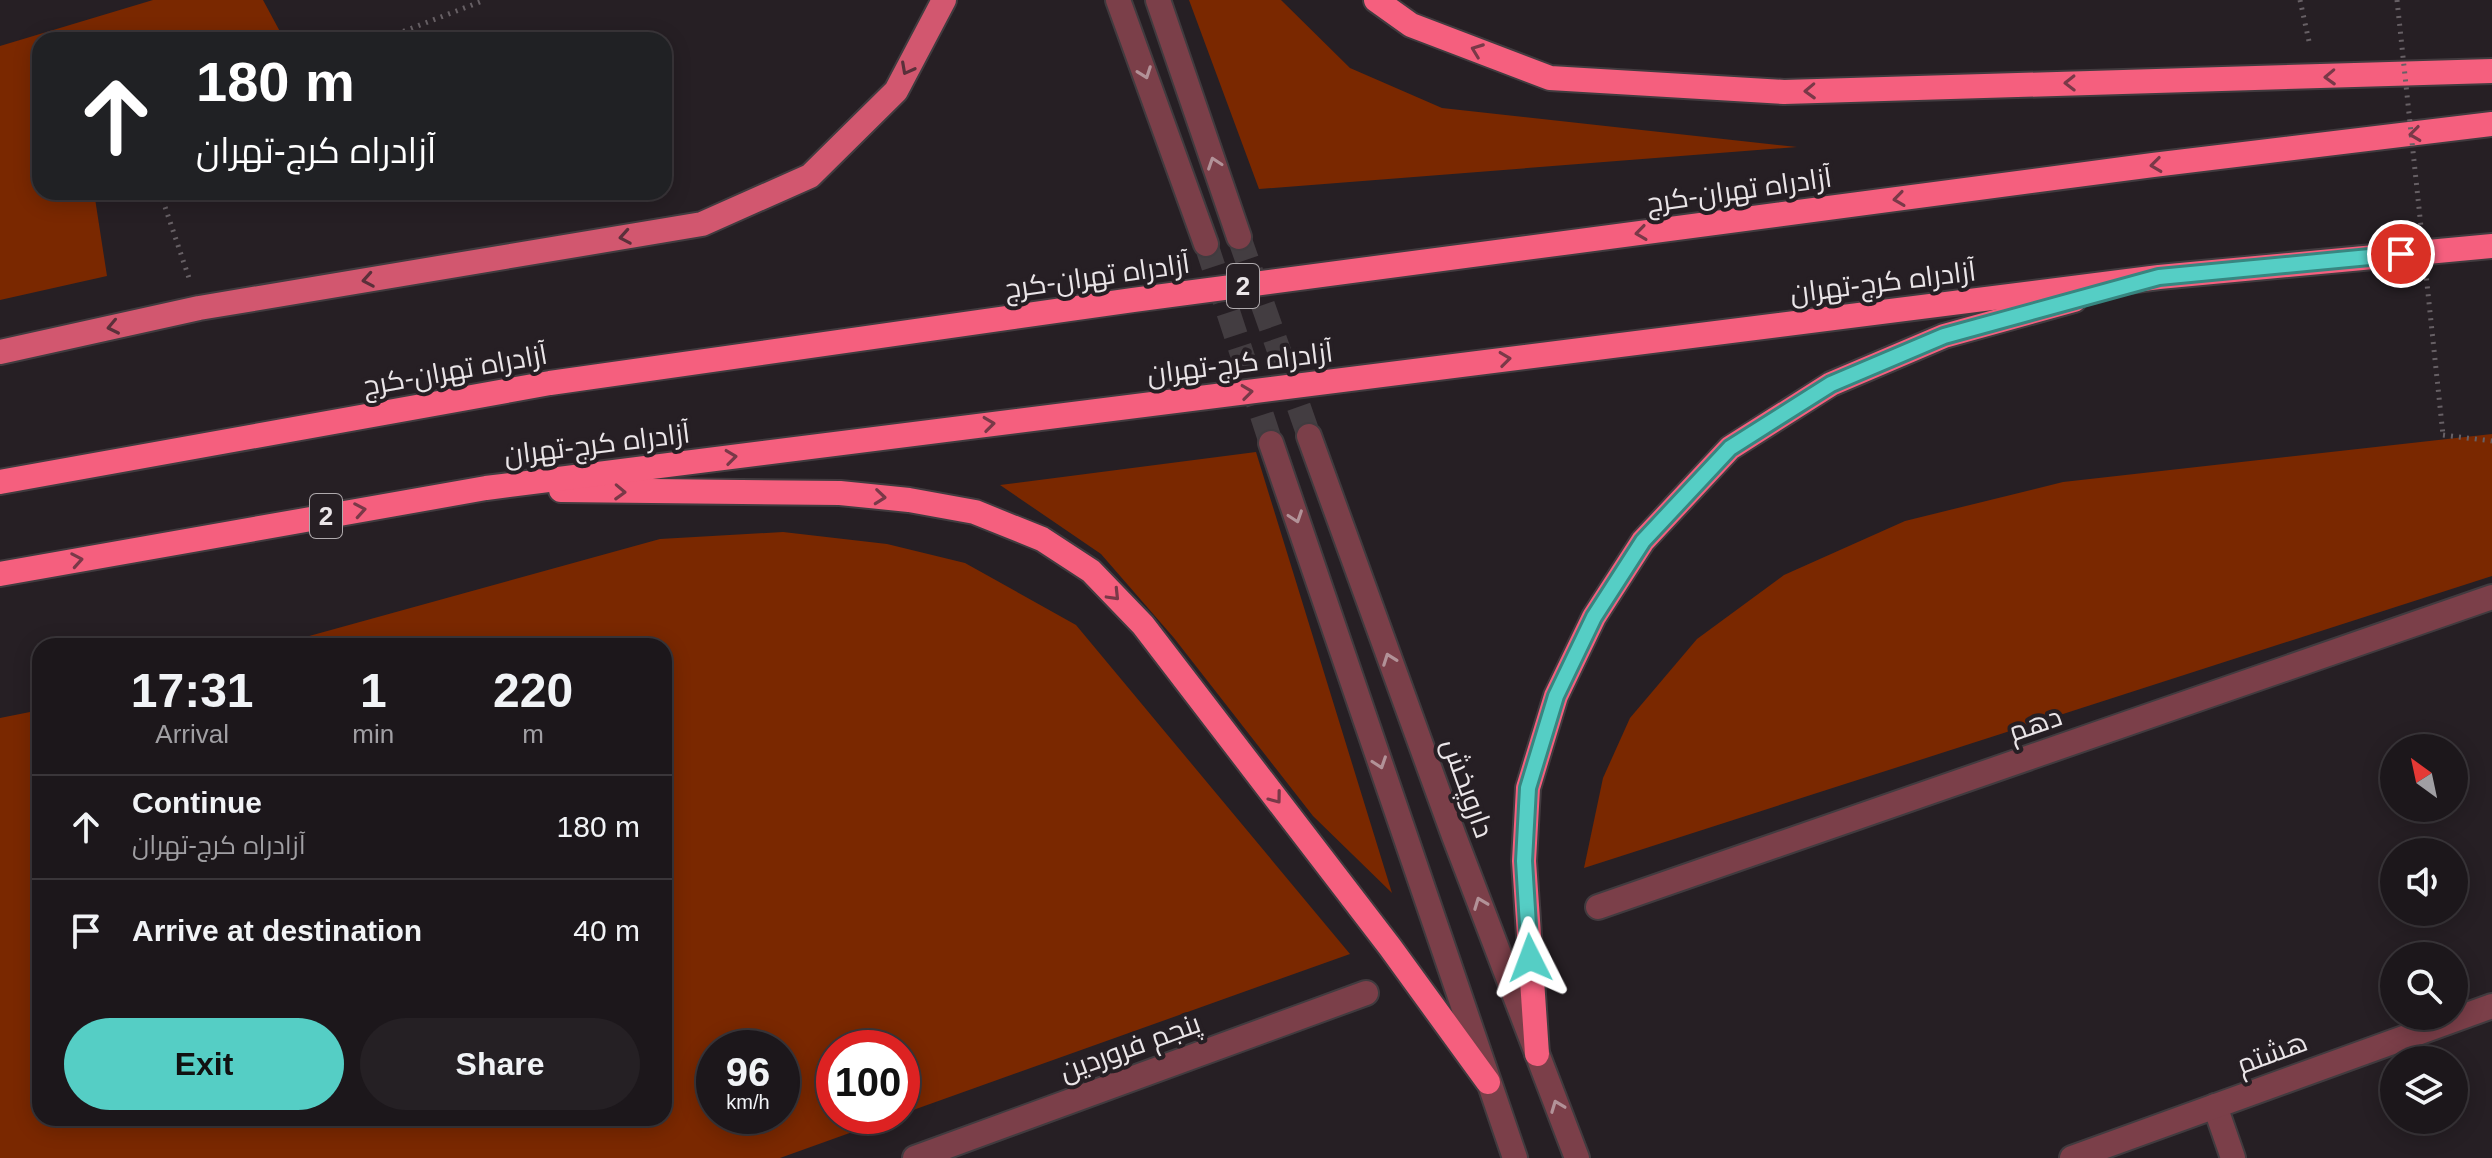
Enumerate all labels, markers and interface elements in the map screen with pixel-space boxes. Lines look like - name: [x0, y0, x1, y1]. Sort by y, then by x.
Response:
- one-way arrow: [1471, 43, 1485, 60]
- text: 180 m: [196, 50, 355, 113]
- one-way arrow: [902, 61, 917, 75]
- icon: ahead: [64, 64, 168, 168]
- one-way arrow: [1135, 66, 1152, 80]
- one-way arrow: [2323, 68, 2336, 85]
- one-way arrow: [2063, 75, 2076, 92]
- one-way arrow: [1803, 83, 1816, 100]
- one-way arrow: [2408, 125, 2421, 142]
- text: آزادراه کرج-تهران: [196, 130, 436, 171]
- one-way arrow: [2150, 156, 2163, 173]
- one-way arrow: [1207, 157, 1224, 171]
- street label: آزادراه تهران-کرج: [1644, 162, 1835, 221]
- one-way arrow: [1892, 190, 1906, 207]
- pin: [2367, 220, 2435, 288]
- one-way arrow: [1634, 224, 1648, 241]
- one-way arrow: [618, 227, 631, 244]
- icon: arrive: [2379, 232, 2423, 276]
- street label: آزادراه تهران-کرج: [1002, 248, 1193, 307]
- street label: آزادراه کرج-تهران: [1788, 255, 1979, 312]
- road number: 2: [1227, 264, 1259, 308]
- one-way arrow: [361, 270, 375, 287]
- one-way arrow: [106, 318, 120, 335]
- street label: آزادراه کرج-تهران: [1145, 336, 1336, 393]
- street label: آزادراه تهران-کرج: [360, 338, 551, 404]
- one-way arrow: [1499, 351, 1512, 368]
- one-way arrow: [1240, 384, 1254, 401]
- one-way arrow: [983, 416, 996, 433]
- street label: آزادراه کرج-تهران: [502, 417, 693, 474]
- one-way arrow: [724, 449, 738, 466]
- one-way arrow: [614, 484, 627, 501]
- one-way arrow: [874, 489, 887, 506]
- road number: 2: [310, 494, 342, 538]
- one-way arrow: [354, 503, 367, 520]
- one-way arrow: [1286, 509, 1302, 523]
- one-way arrow: [70, 553, 84, 570]
- one-way arrow: [1104, 586, 1119, 600]
- one-way arrow: [1383, 652, 1399, 666]
- text: 17:31: [131, 664, 254, 717]
- text: 1: [360, 664, 387, 717]
- text: 220: [493, 664, 573, 717]
- street label: دهم: [2004, 701, 2067, 751]
- text: Arrival: [155, 719, 229, 749]
- text: min: [352, 719, 394, 749]
- text: m: [522, 719, 544, 749]
- street label: داروپخش: [1433, 734, 1500, 843]
- north arrow: [2380, 734, 2468, 822]
- map controls: [2380, 734, 2468, 1134]
- one-way arrow: [1370, 755, 1386, 769]
- text: Continue: [132, 786, 262, 819]
- one-way arrow: [1267, 789, 1281, 804]
- icon: ahead: [64, 805, 108, 849]
- text: 180 m: [557, 810, 640, 843]
- text: آزادراه کرج-تهران: [132, 830, 306, 860]
- button: sound: [2380, 838, 2468, 926]
- one-way arrow: [1473, 896, 1489, 910]
- icon: arrive: [64, 909, 108, 953]
- text: Arrive at destination: [132, 914, 422, 947]
- text: 40 m: [573, 914, 640, 947]
- position arrow: [1488, 916, 1572, 1000]
- button: search: [2380, 942, 2468, 1030]
- street label: پنجم فروردین: [1055, 1007, 1206, 1091]
- button: Exit: [64, 1018, 344, 1110]
- button: Share: [360, 1018, 640, 1110]
- street label: هشتم: [2232, 1026, 2313, 1084]
- speed limit sign: 100: [816, 1030, 920, 1134]
- button: layers: [2380, 1046, 2468, 1134]
- text: 96: [726, 1050, 770, 1094]
- text: km/h: [726, 1091, 770, 1113]
- one-way arrow: [1550, 1100, 1567, 1114]

